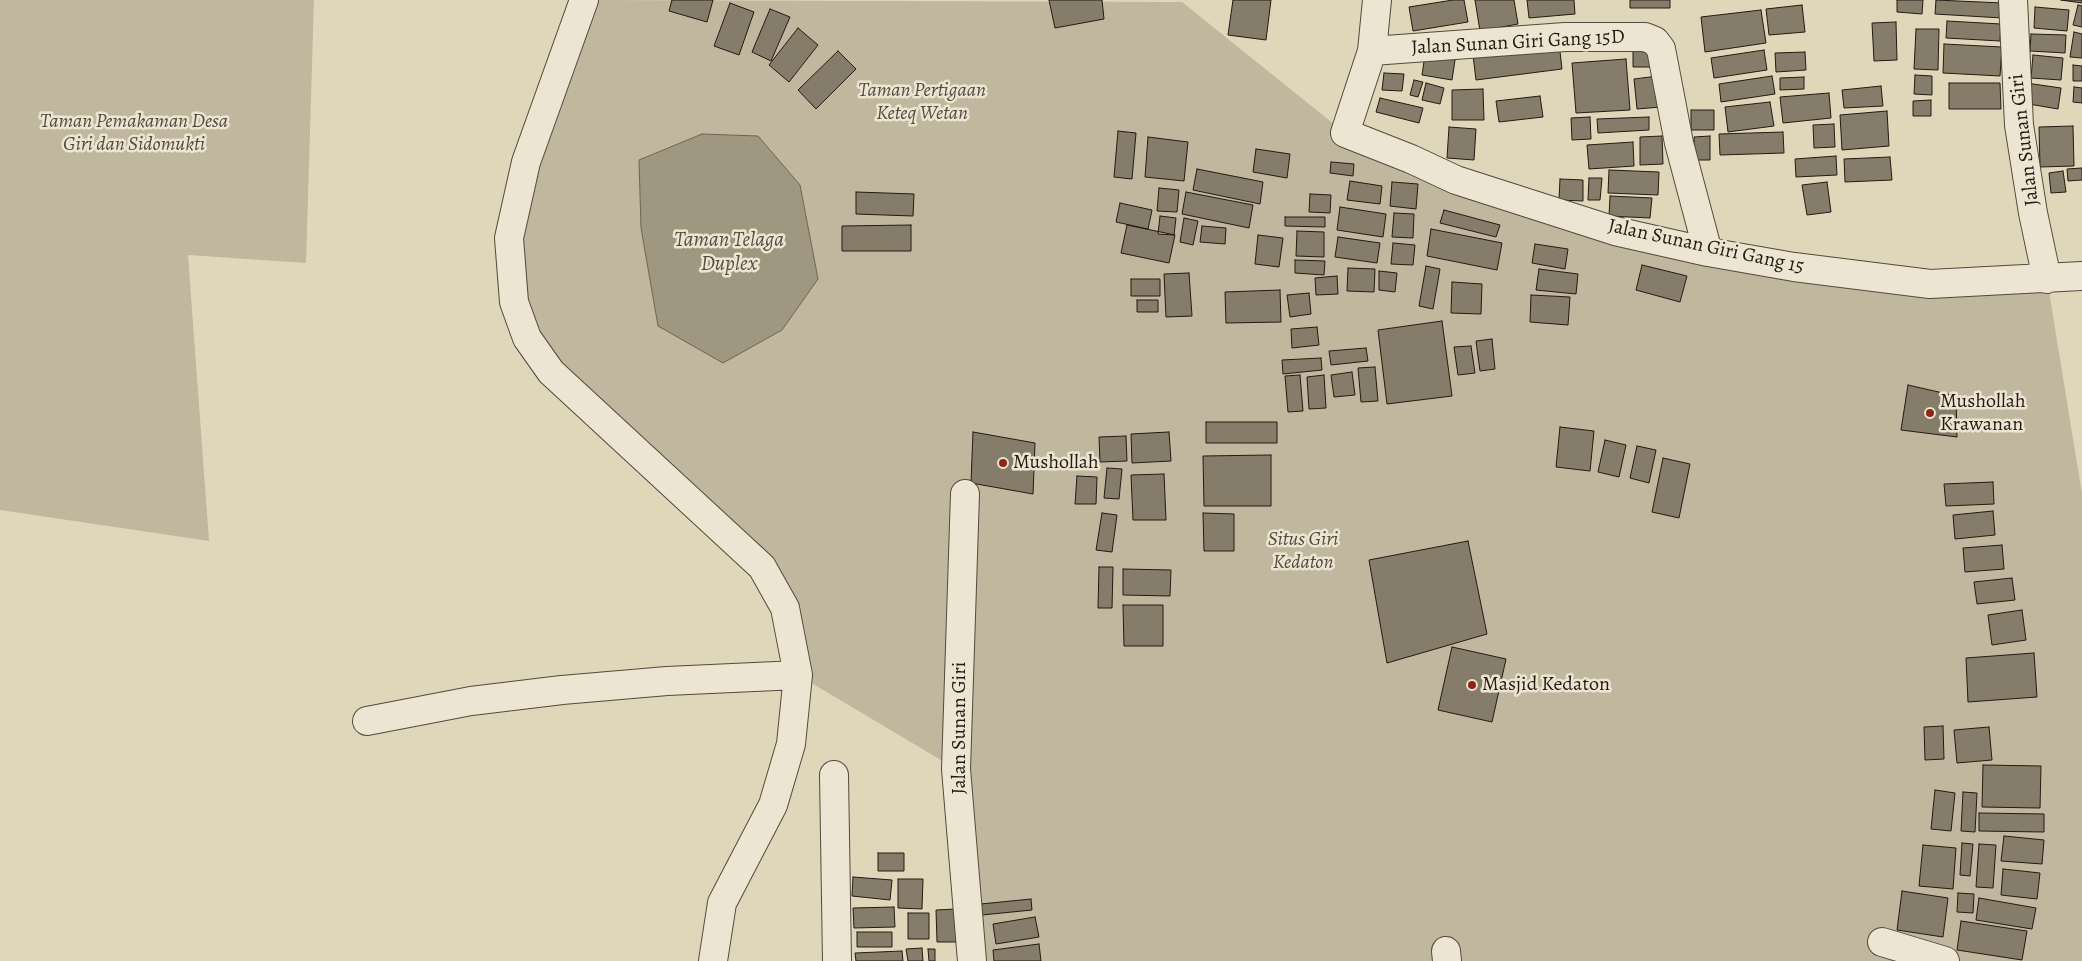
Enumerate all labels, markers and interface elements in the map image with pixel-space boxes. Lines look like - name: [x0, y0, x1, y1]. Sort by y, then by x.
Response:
- street label: Jalan Sunan Giri Gang 15D: [1411, 25, 1625, 61]
- street label: Jalan Sunan Giri: [2005, 73, 2045, 207]
- park label: Taman Pertigaan Keteq Wetan: [858, 79, 986, 126]
- park label: Taman Pemakaman Desa Giri dan Sidomukti: [40, 110, 228, 157]
- street label: Jalan Sunan Giri Gang 15: [1606, 215, 1806, 279]
- water label: Taman Telaga Duplex: [674, 228, 784, 278]
- place label: Mushollah Krawanan: [1940, 390, 2026, 437]
- marker: Mushollah Krawanan: [1924, 407, 1936, 419]
- place label: Mushollah: [1013, 451, 1099, 475]
- marker: Mushollah: [997, 457, 1009, 469]
- park label: Situs Giri Kedaton: [1268, 528, 1338, 575]
- street label: Jalan Sunan Giri: [948, 662, 972, 794]
- place label: Masjid Kedaton: [1482, 673, 1610, 697]
- marker: Masjid Kedaton: [1466, 679, 1478, 691]

